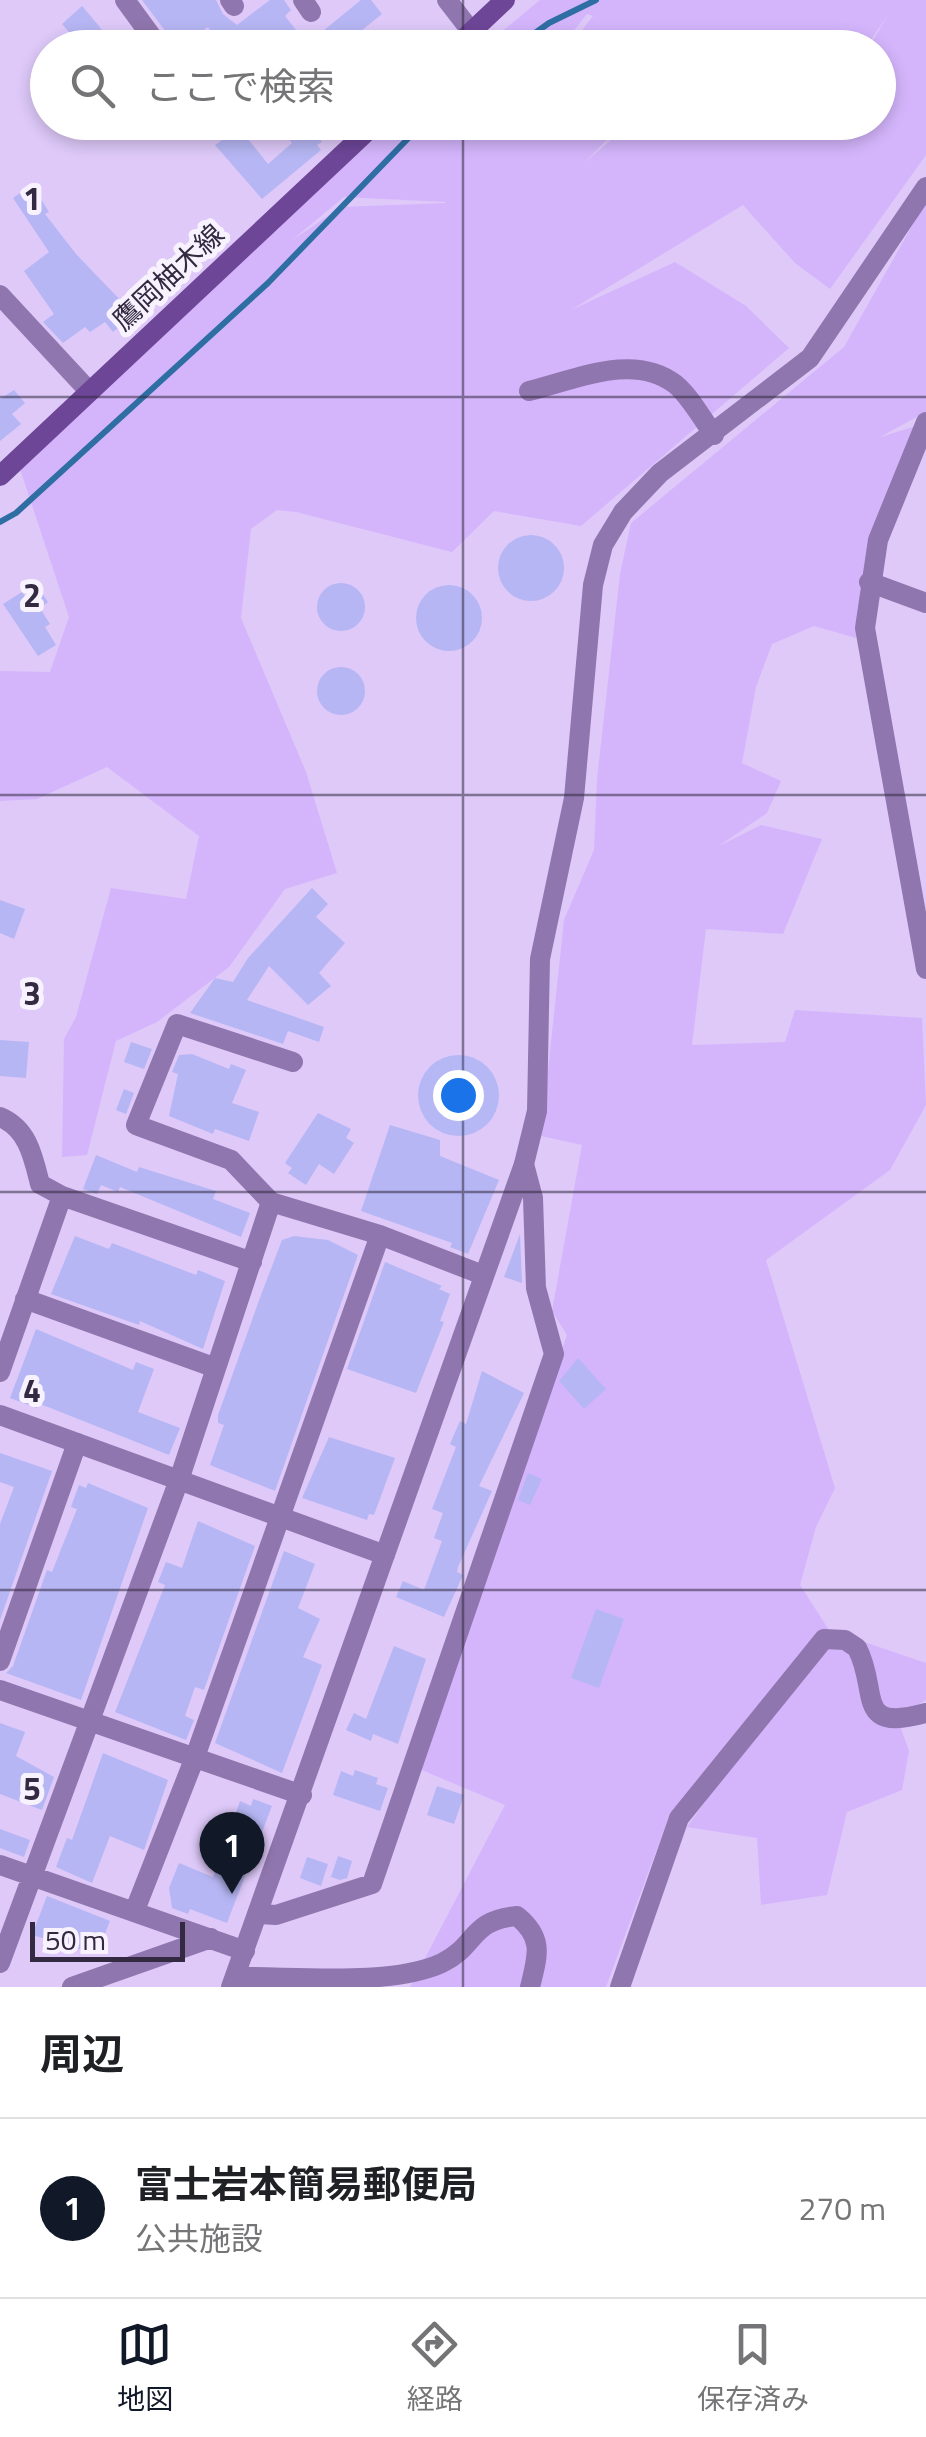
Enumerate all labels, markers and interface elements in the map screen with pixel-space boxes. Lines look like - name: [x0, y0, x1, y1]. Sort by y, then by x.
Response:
- search box: [30, 30, 896, 140]
- text: ここで検索: [145, 57, 335, 115]
- icon: search: [65, 58, 120, 113]
- text: 1: [23, 174, 41, 222]
- street label: 鷹岡柚木線: [102, 213, 234, 340]
- text: 2: [23, 571, 41, 619]
- text: 3: [23, 969, 41, 1017]
- your location: [433, 1070, 484, 1121]
- text: 4: [23, 1366, 41, 1414]
- text: 5: [23, 1764, 41, 1812]
- pin: 1: [200, 1812, 264, 1894]
- scale bar: [30, 1917, 185, 1962]
- text: 50 m: [45, 1918, 106, 1961]
- text: 周辺: [40, 2021, 124, 2085]
- text: 富士岩本簡易郵便局: [135, 2155, 477, 2213]
- text: 1: [64, 2184, 81, 2232]
- text: 270 m: [798, 2184, 886, 2232]
- text: 公共施設: [135, 2214, 263, 2262]
- tab: 地図: [117, 2317, 173, 2420]
- tab: 経路: [407, 2317, 463, 2420]
- tab: 保存済み: [697, 2317, 809, 2420]

